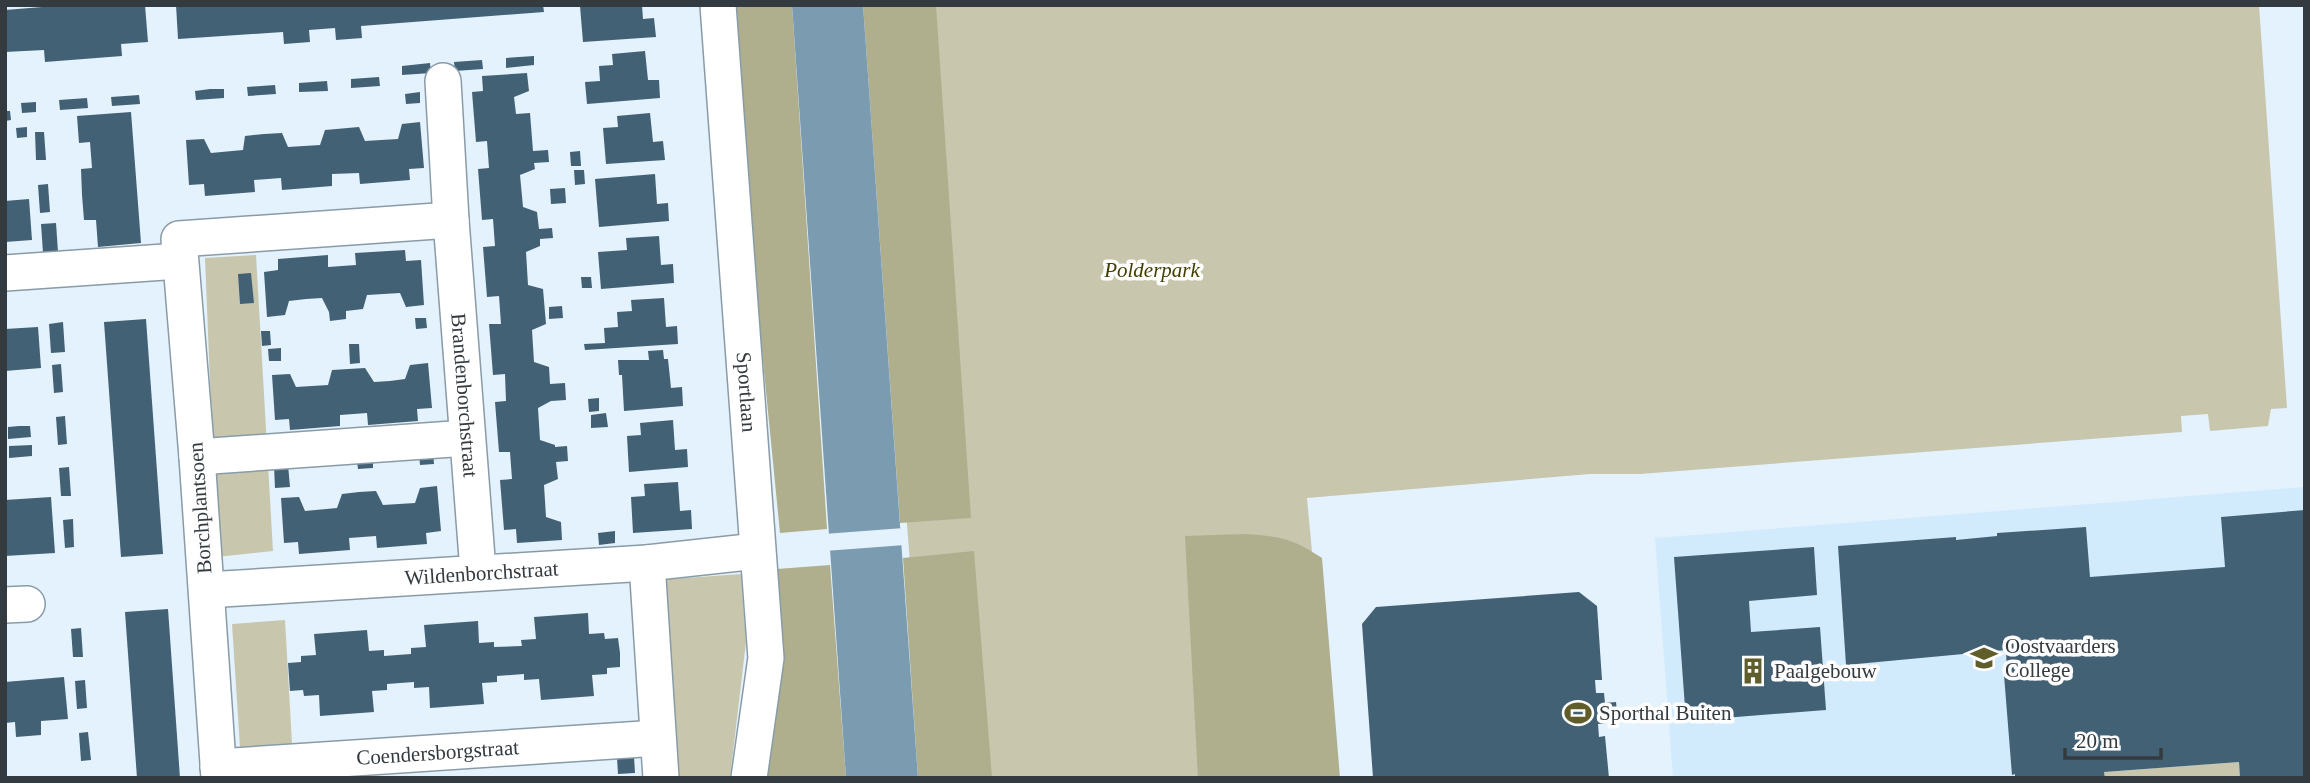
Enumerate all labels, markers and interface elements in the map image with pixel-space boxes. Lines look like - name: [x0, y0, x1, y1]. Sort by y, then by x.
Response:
- park label: Polderpark: [1103, 258, 1200, 282]
- street label: Brandenborchstraat: [446, 312, 483, 478]
- street label: Sportlaan: [732, 351, 761, 433]
- street label: Borchplantsoen: [183, 441, 217, 575]
- street label: Wildenborchstraat: [404, 556, 559, 590]
- place label: Oostvaarders College: [2005, 634, 2116, 682]
- school or university icon: Oostvaarders College: [1969, 643, 1999, 673]
- building icon: Paalgebouw: [1738, 656, 1768, 686]
- place label: Paalgebouw: [1774, 659, 1877, 683]
- sports icon: Sporthal Buiten: [1563, 698, 1593, 728]
- place label: Sporthal Buiten: [1599, 701, 1732, 725]
- scale bar: [2065, 716, 2161, 760]
- text: 20 m: [2076, 729, 2119, 753]
- street label: Coendersborgstraat: [355, 735, 520, 770]

